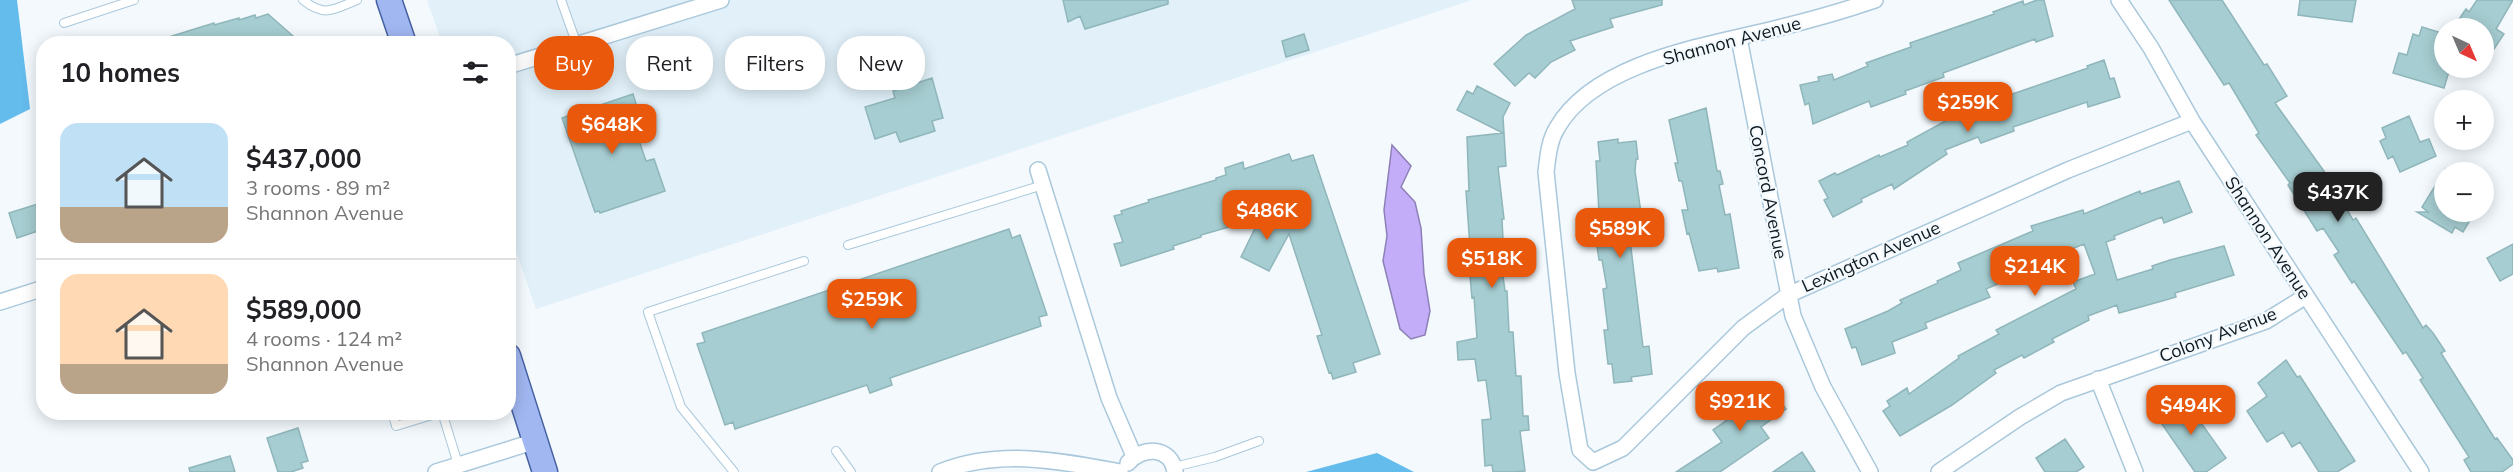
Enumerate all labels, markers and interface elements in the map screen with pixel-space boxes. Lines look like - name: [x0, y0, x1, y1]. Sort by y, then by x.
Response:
- street label: Shannon Avenue: [1660, 11, 1803, 70]
- north arrow: [2434, 18, 2494, 78]
- map controls: [2434, 18, 2494, 222]
- chip: Buy: [534, 36, 614, 90]
- chip: Rent: [626, 36, 713, 90]
- chip: Filters: [725, 36, 825, 90]
- chip: New: [837, 36, 925, 90]
- text: 10 homes: [60, 56, 180, 89]
- icon: filters: [459, 56, 492, 89]
- pin: $259K: [1926, 82, 2010, 133]
- text: $259K: [1937, 89, 1999, 114]
- button: +: [2434, 90, 2494, 150]
- pin: $648K: [570, 104, 654, 155]
- text: $648K: [581, 111, 643, 136]
- street label: Concord Avenue: [1744, 123, 1793, 261]
- text: $437,000: [246, 142, 362, 175]
- icon: home: [108, 147, 180, 219]
- button: −: [2434, 162, 2494, 222]
- street label: Shannon Avenue: [2220, 172, 2317, 303]
- pin: $437K: [2296, 172, 2380, 223]
- text: 3 rooms · 89 m²: [246, 175, 390, 200]
- text: $437K: [2307, 179, 2369, 204]
- pin: $486K: [1225, 190, 1309, 241]
- text: $486K: [1236, 197, 1298, 222]
- text: Shannon Avenue: [246, 200, 404, 225]
- pin: $589K: [1578, 208, 1662, 259]
- text: $589K: [1589, 215, 1651, 240]
- street label: Lexington Avenue: [1798, 216, 1944, 297]
- pin: $518K: [1450, 238, 1534, 289]
- text: $518K: [1461, 245, 1523, 270]
- pin: $214K: [1993, 246, 2077, 297]
- text: $214K: [2004, 253, 2066, 278]
- pin: $259K: [830, 279, 914, 330]
- text: $259K: [841, 286, 903, 311]
- text: $589,000: [246, 293, 362, 326]
- icon: home: [108, 298, 180, 370]
- street label: Colony Avenue: [2156, 302, 2280, 367]
- text: 4 rooms · 124 m²: [246, 326, 402, 351]
- text: Shannon Avenue: [246, 351, 404, 376]
- pin: $921K: [1698, 381, 1782, 432]
- pin: $494K: [2149, 385, 2233, 436]
- text: $921K: [1709, 388, 1771, 413]
- text: $494K: [2160, 392, 2222, 417]

